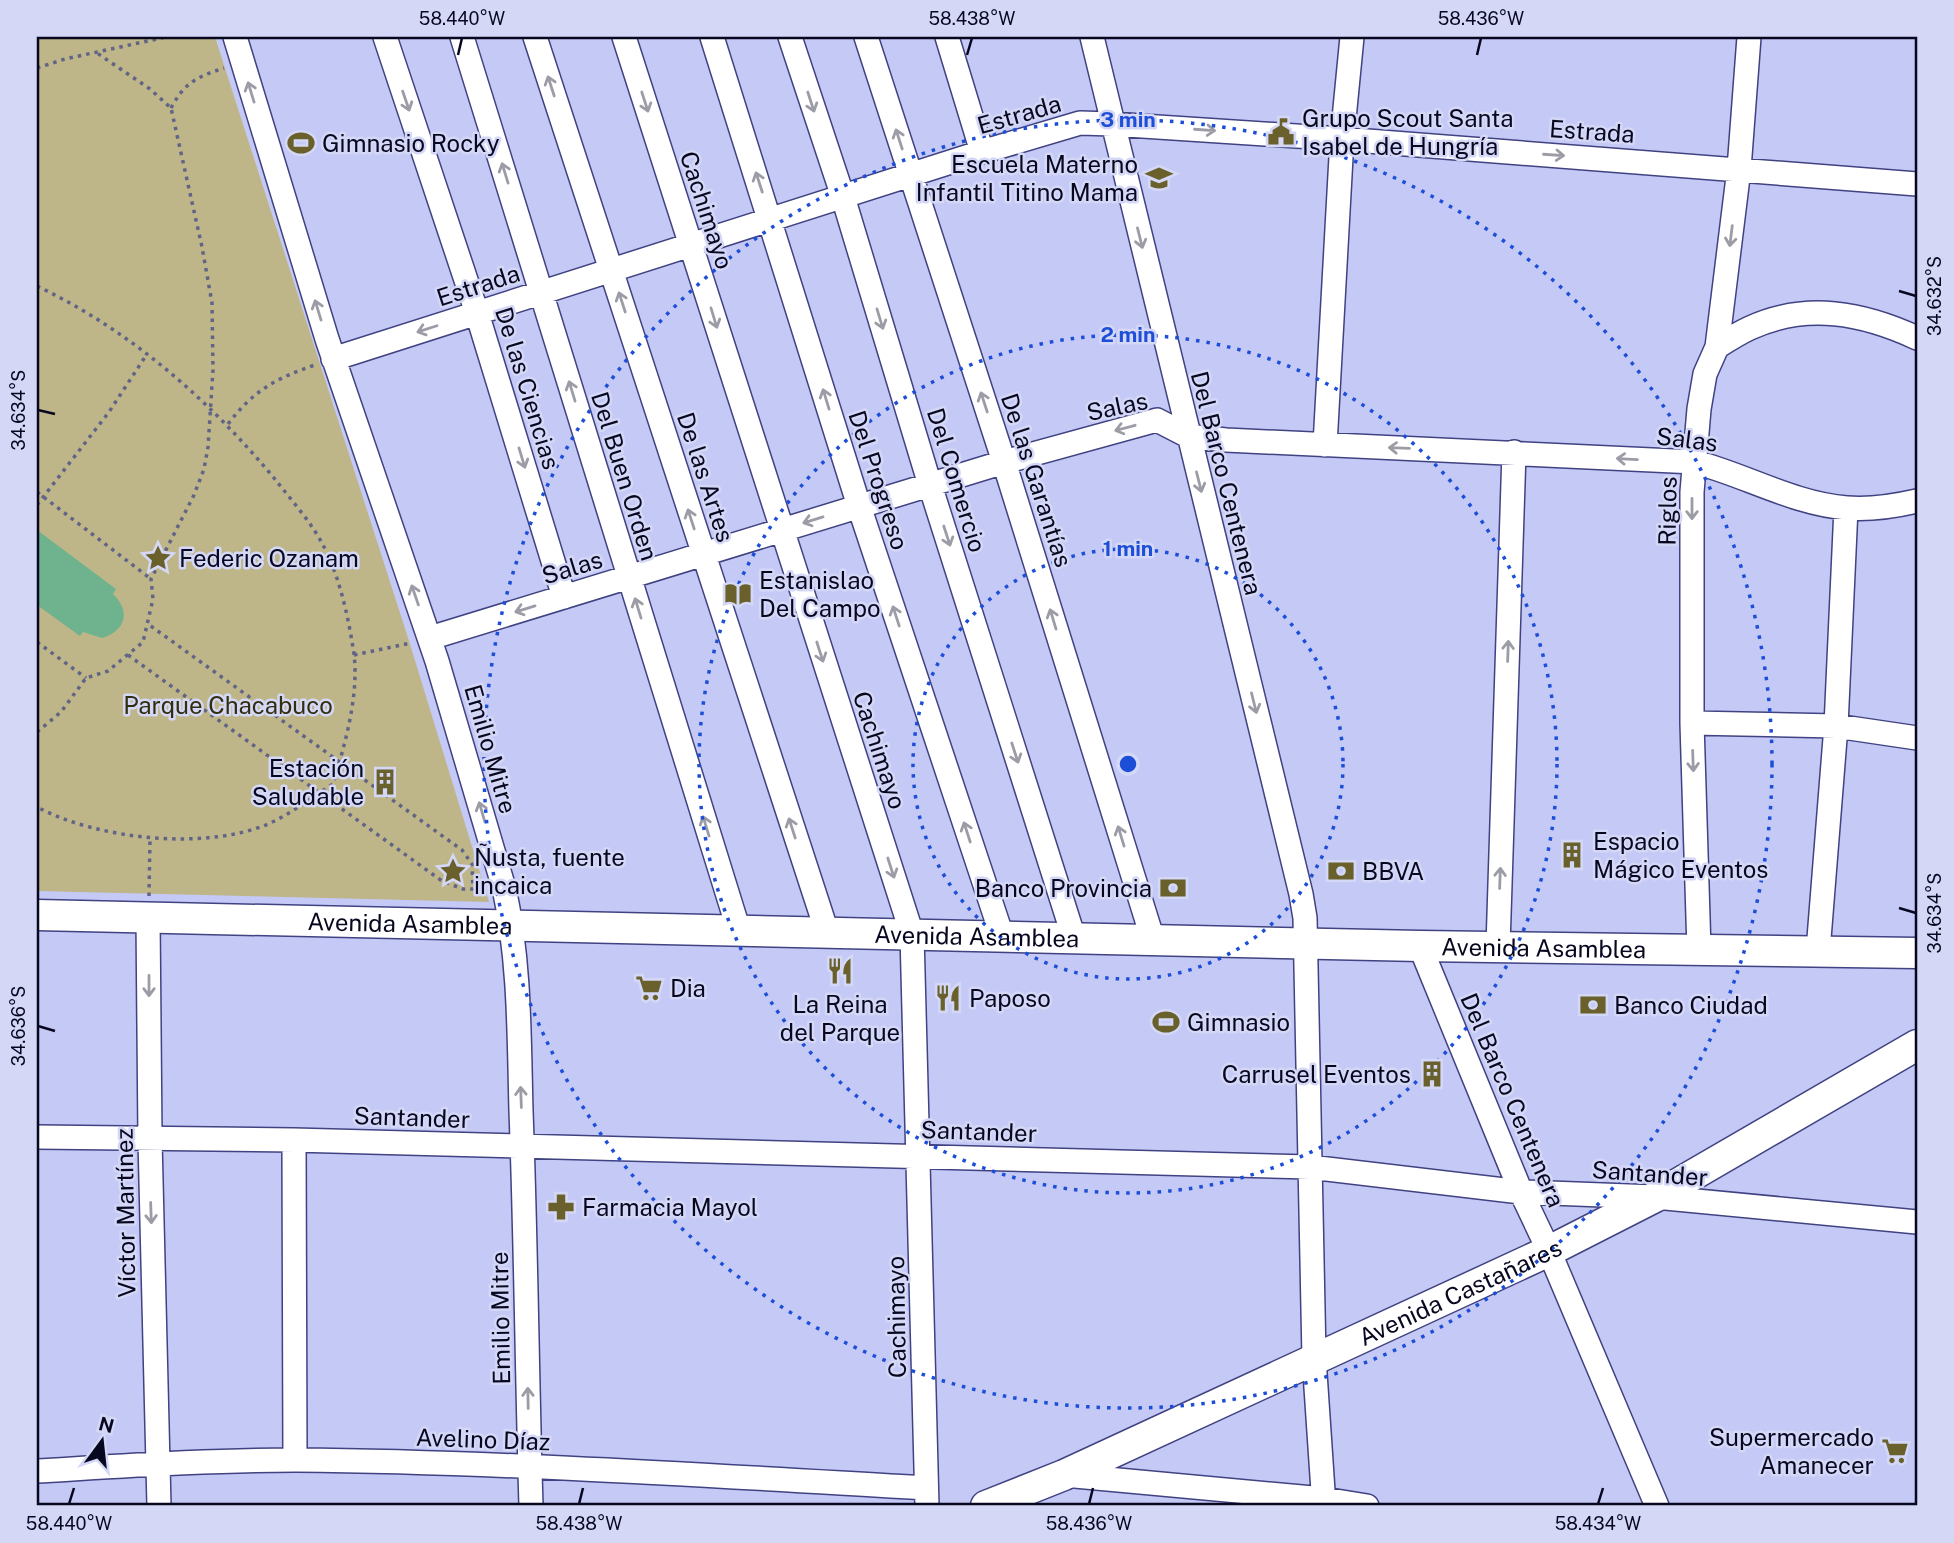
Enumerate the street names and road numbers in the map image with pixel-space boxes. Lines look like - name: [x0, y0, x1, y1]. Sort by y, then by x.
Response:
- street label: Estrada: [974, 89, 1064, 139]
- street label: Estrada: [1548, 114, 1636, 148]
- street label: Cachimayo: [675, 148, 739, 272]
- street label: Estrada: [433, 258, 523, 312]
- street label: De las Ciencias: [490, 304, 566, 472]
- street label: Del Barco Centenera: [1186, 368, 1268, 598]
- street label: Salas: [1084, 386, 1150, 426]
- street label: Del Buen Orden: [586, 388, 664, 564]
- street label: De las Garantías: [996, 390, 1078, 570]
- street label: Del Comercio: [922, 404, 992, 556]
- street label: Del Progreso: [843, 407, 915, 553]
- street label: De las Artes: [672, 409, 740, 545]
- street label: Salas: [1655, 421, 1719, 457]
- street label: Riglos: [1652, 476, 1682, 546]
- street label: Salas: [538, 545, 606, 589]
- street label: Emilio Mitre: [459, 681, 523, 817]
- street label: Cachimayo: [848, 688, 912, 812]
- street label: Avenida Asamblea: [307, 907, 513, 940]
- street label: Avenida Asamblea: [874, 920, 1080, 952]
- street label: Avenida Asamblea: [1441, 932, 1646, 963]
- street label: Del Barco Centenera: [1455, 989, 1571, 1211]
- street label: Santander: [353, 1101, 471, 1133]
- street label: Santander: [920, 1115, 1038, 1147]
- street label: Víctor Martínez: [110, 1128, 140, 1298]
- street label: Santander: [1591, 1155, 1709, 1191]
- street label: Avenida Castañares: [1354, 1233, 1566, 1351]
- street label: Emilio Mitre: [485, 1251, 515, 1385]
- street label: Cachimayo: [881, 1256, 911, 1378]
- street label: Avelino Díaz: [415, 1423, 551, 1455]

